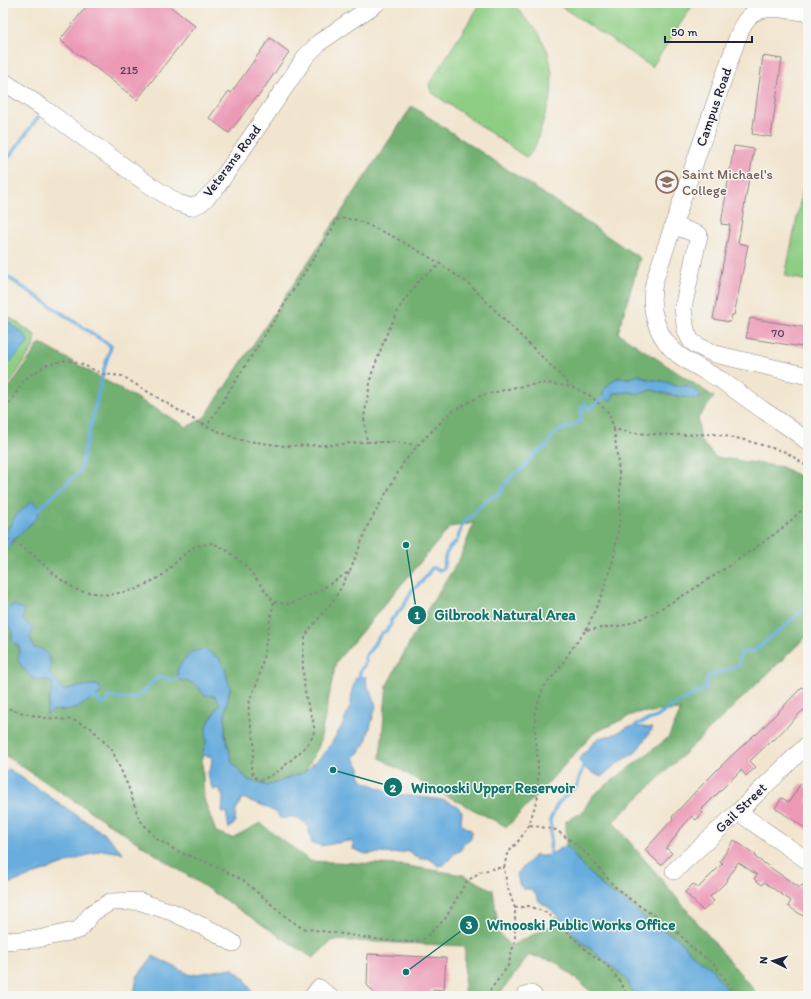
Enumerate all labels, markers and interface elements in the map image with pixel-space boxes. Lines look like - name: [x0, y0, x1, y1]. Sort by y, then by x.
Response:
- scale bar: [665, 18, 752, 44]
- text: 50 m: [671, 25, 697, 39]
- house number: 215: [120, 63, 138, 77]
- street label: Campus Road: [693, 65, 736, 149]
- street label: Veterans Road: [199, 121, 265, 200]
- place label: Saint Michael's College: [682, 166, 773, 199]
- school or university icon: Saint Michael's College: [654, 169, 680, 195]
- house number: 70: [771, 326, 785, 340]
- callout: Gilbrook Natural Area: [407, 602, 584, 629]
- text: Gilbrook Natural Area: [434, 606, 576, 624]
- text: 1: [414, 608, 420, 622]
- callout: Winooski Upper Reservoir: [383, 774, 583, 801]
- text: Winooski Upper Reservoir: [411, 779, 576, 798]
- street label: Gail Street: [712, 779, 770, 837]
- text: 2: [390, 781, 397, 795]
- callout: Winooski Public Works Office: [459, 911, 683, 938]
- text: Winooski Public Works Office: [487, 916, 675, 934]
- text: 3: [466, 918, 473, 932]
- north arrow: [753, 941, 793, 981]
- text: N: [757, 956, 770, 964]

